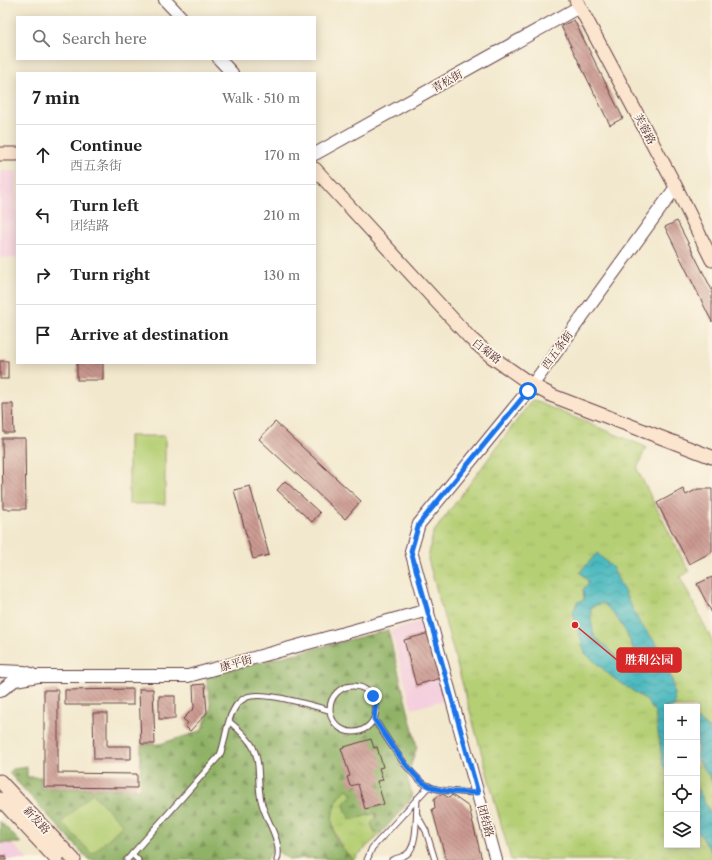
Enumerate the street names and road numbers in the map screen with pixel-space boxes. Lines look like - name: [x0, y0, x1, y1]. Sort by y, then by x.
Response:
- street label: 青松街: [429, 67, 465, 95]
- street label: 芙蓉路: [631, 111, 659, 147]
- street label: 西五条街: [538, 328, 576, 372]
- street label: 白菊路: [470, 335, 504, 367]
- street label: 康平街: [218, 652, 254, 674]
- street label: 新发路: [21, 803, 53, 837]
- street label: 团结路: [475, 803, 497, 839]

